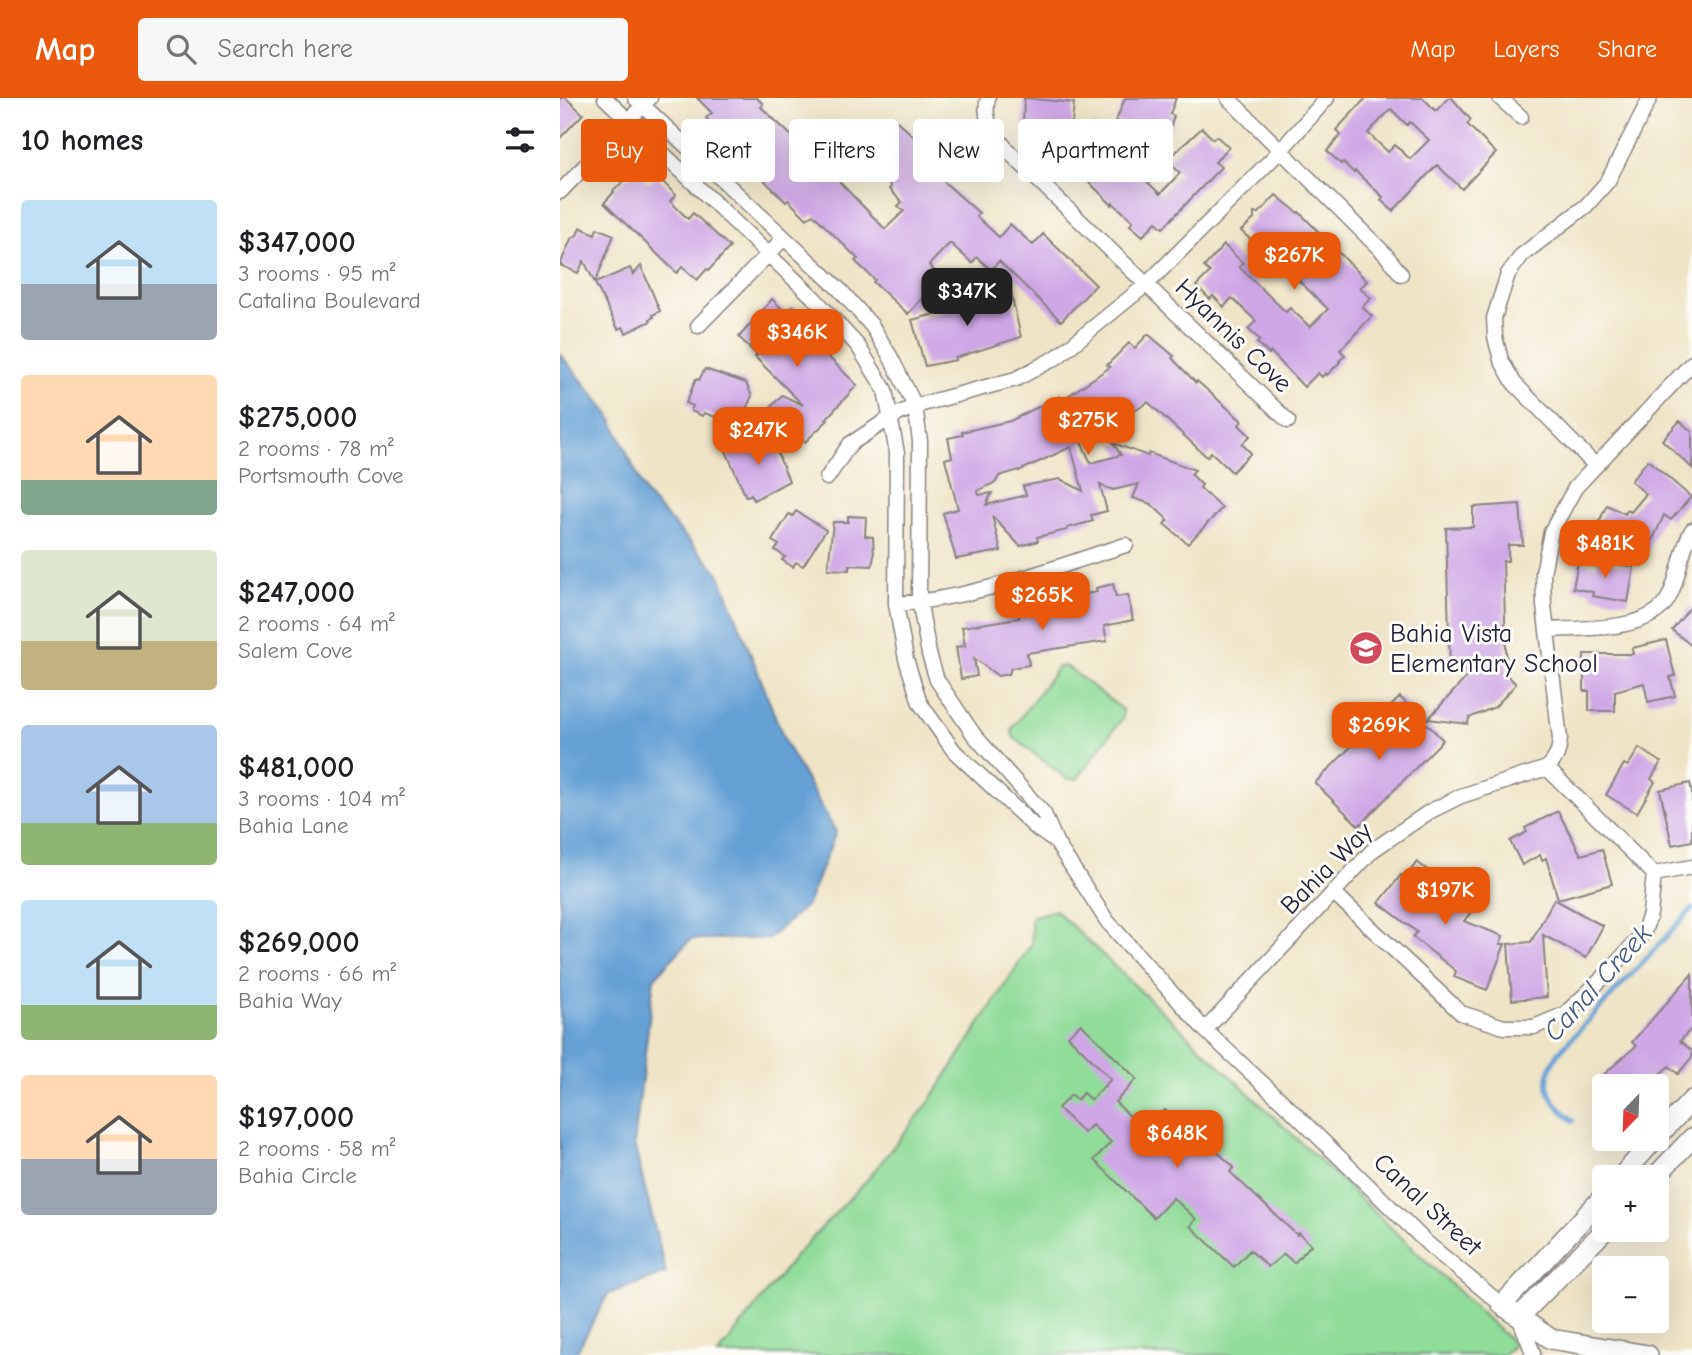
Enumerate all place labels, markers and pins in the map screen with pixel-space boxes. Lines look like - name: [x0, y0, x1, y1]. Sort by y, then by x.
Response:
- pin: $267K: [1245, 232, 1343, 292]
- pin: $347K: [918, 268, 1016, 328]
- pin: $346K: [748, 310, 846, 369]
- pin: $275K: [1039, 398, 1137, 457]
- pin: $247K: [709, 408, 807, 467]
- pin: $481K: [1556, 520, 1654, 580]
- pin: $265K: [993, 573, 1091, 632]
- place label: Bahia Vista Elementary School: [1390, 619, 1598, 679]
- school or university icon: Bahia Vista Elementary School: [1347, 629, 1385, 667]
- pin: $269K: [1330, 702, 1428, 762]
- pin: $197K: [1396, 868, 1494, 927]
- pin: $648K: [1128, 1110, 1226, 1170]

